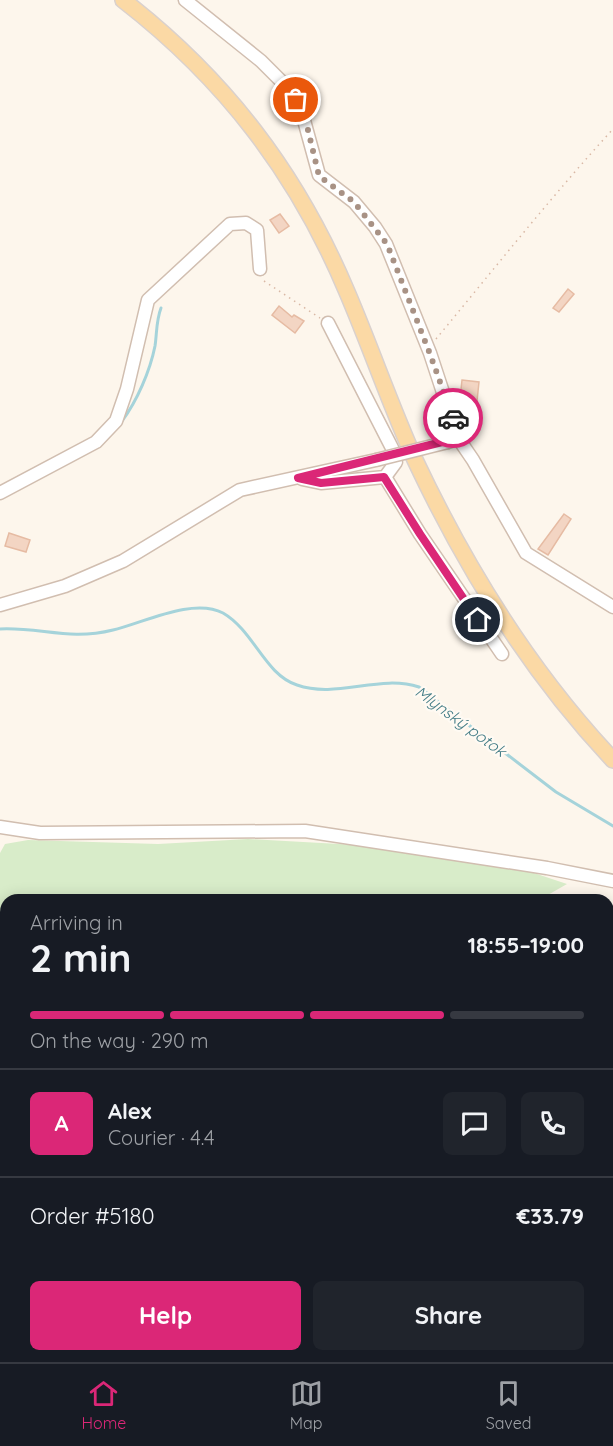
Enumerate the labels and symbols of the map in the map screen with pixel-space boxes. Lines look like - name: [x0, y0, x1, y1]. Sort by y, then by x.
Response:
- pin: [270, 74, 321, 125]
- courier: [423, 388, 483, 448]
- pin: [452, 594, 503, 645]
- water label: Mlynský potok: [412, 681, 512, 762]

